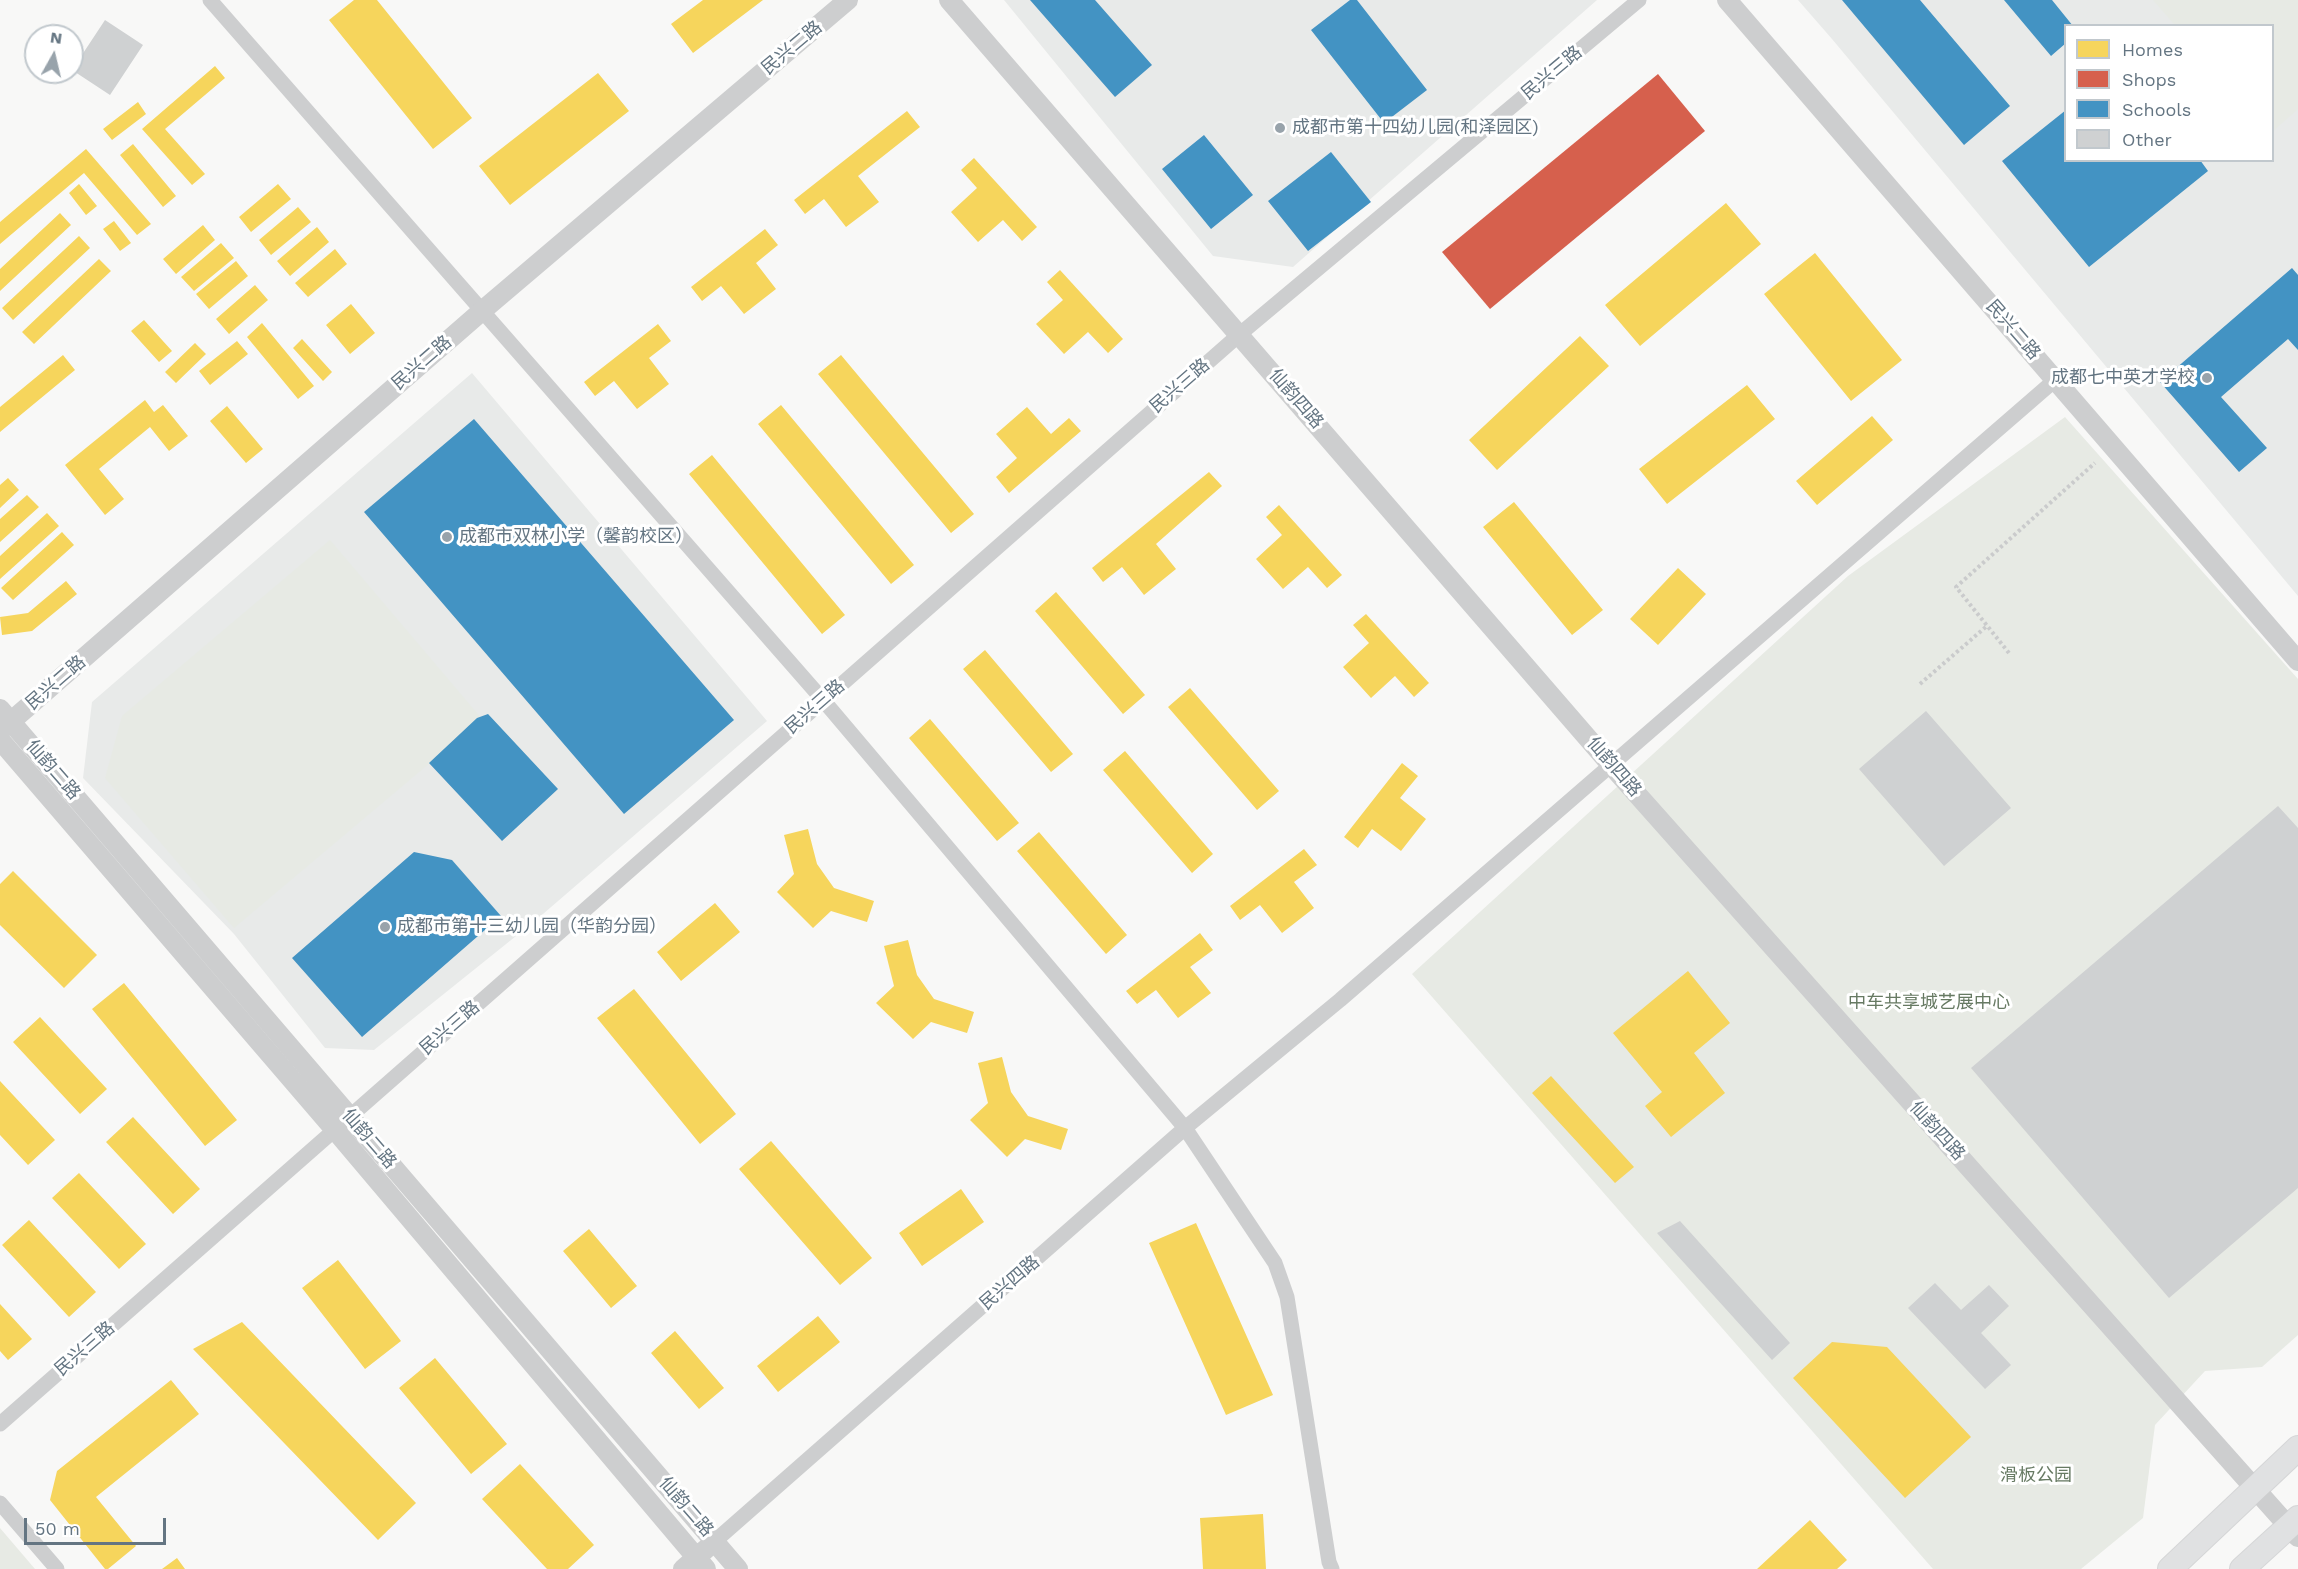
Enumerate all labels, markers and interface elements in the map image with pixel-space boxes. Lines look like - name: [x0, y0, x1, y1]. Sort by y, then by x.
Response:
- street label: 民兴二路: [757, 17, 827, 79]
- north arrow: [24, 24, 84, 84]
- legend: [2064, 24, 2274, 162]
- text: N: [49, 27, 63, 48]
- text: Homes: [2122, 39, 2183, 60]
- street label: 民兴三路: [1517, 42, 1587, 104]
- text: Shops: [2122, 69, 2176, 90]
- text: Schools: [2122, 99, 2191, 120]
- place label: 成都市第十四幼儿园(和泽园区): [1292, 117, 1539, 139]
- marker: 成都市第十四幼儿园(和泽园区): [1273, 121, 1287, 135]
- text: Other: [2122, 129, 2172, 150]
- street label: 民兴二路: [1981, 296, 2045, 364]
- street label: 民兴二路: [388, 331, 456, 395]
- street label: 民兴三路: [1146, 354, 1214, 418]
- street label: 仙韵四路: [1264, 365, 1328, 433]
- place label: 成都七中英才学校: [2051, 367, 2195, 389]
- marker: 成都七中英才学校: [2200, 371, 2214, 385]
- place label: 成都市双林小学（馨韵校区）: [459, 526, 693, 548]
- marker: 成都市双林小学（馨韵校区）: [440, 530, 454, 544]
- street label: 民兴二路: [22, 651, 90, 715]
- street label: 民兴三路: [781, 675, 849, 739]
- street label: 仙韵四路: [1582, 733, 1646, 801]
- street label: 仙韵二路: [21, 736, 85, 804]
- place label: 成都市第十三幼儿园（华韵分园）: [397, 916, 667, 938]
- marker: 成都市第十三幼儿园（华韵分园）: [378, 920, 392, 934]
- park label: 中车共享城艺展中心: [1848, 992, 2010, 1014]
- street label: 民兴三路: [416, 996, 484, 1060]
- street label: 仙韵四路: [1905, 1097, 1969, 1165]
- street label: 仙韵二路: [337, 1105, 401, 1173]
- street label: 民兴四路: [976, 1251, 1044, 1315]
- street label: 民兴三路: [51, 1317, 119, 1381]
- park label: 滑板公园: [2000, 1465, 2072, 1487]
- street label: 仙韵二路: [654, 1473, 718, 1541]
- scale bar: [27, 1506, 170, 1544]
- text: 50 m: [35, 1518, 80, 1539]

